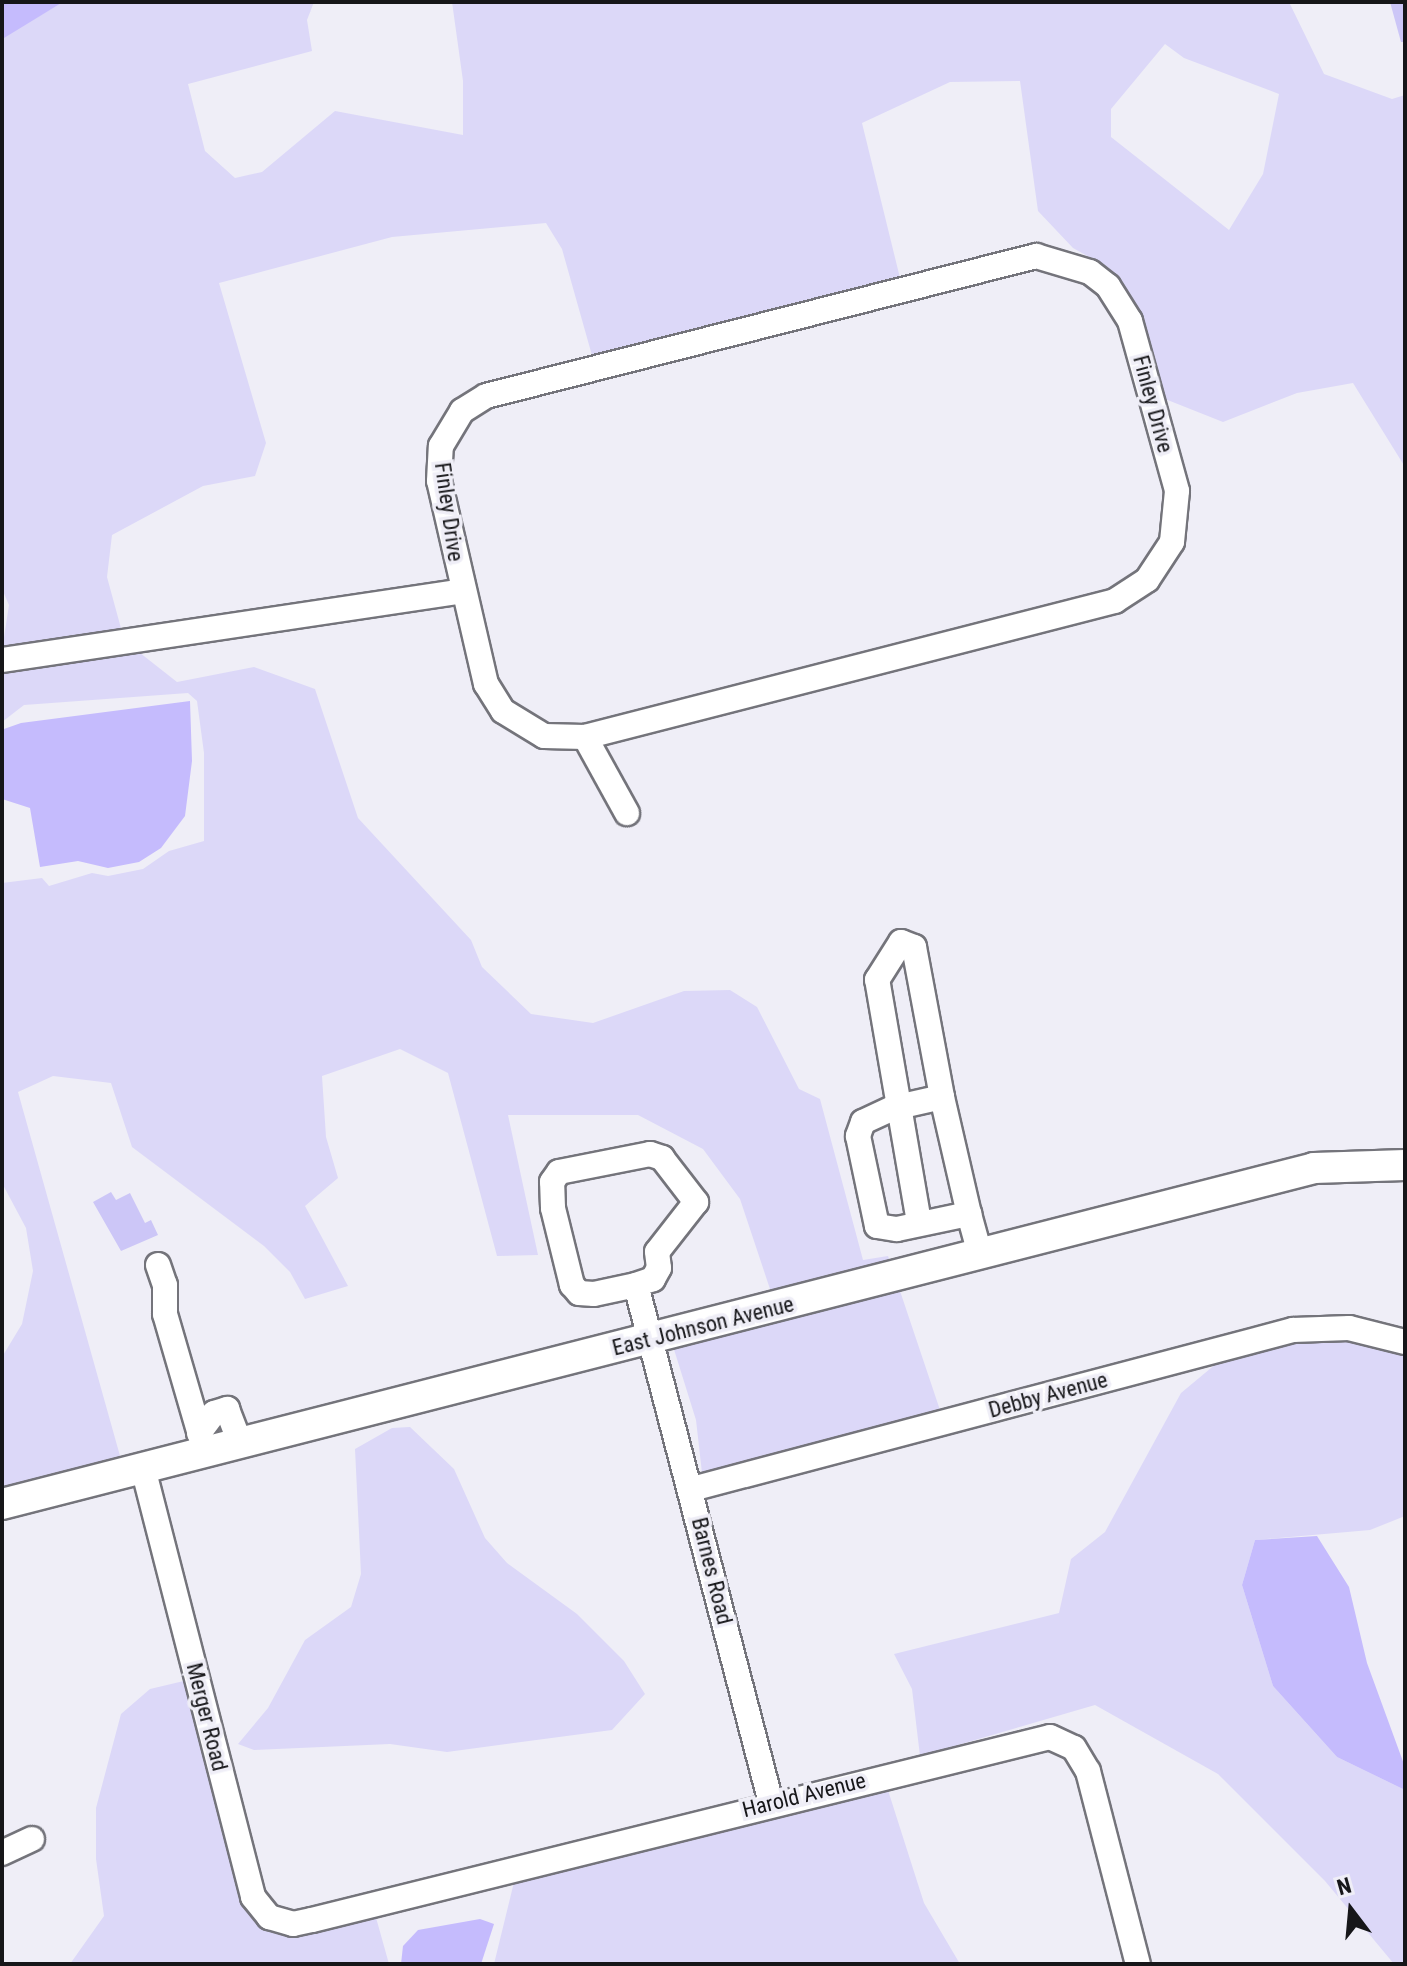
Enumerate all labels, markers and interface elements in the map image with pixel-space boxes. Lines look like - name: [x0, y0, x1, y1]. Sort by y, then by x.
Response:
- street label: Finley Drive: [1127, 352, 1179, 456]
- street label: Finley Drive: [429, 461, 469, 563]
- street label: East Johnson Avenue: [610, 1291, 796, 1361]
- street label: Debby Avenue: [986, 1366, 1110, 1424]
- street label: Barnes Road: [686, 1515, 738, 1627]
- street label: Merger Road: [181, 1660, 233, 1774]
- street label: Harold Avenue: [740, 1767, 868, 1823]
- north arrow: [1311, 1870, 1391, 1950]
- text: N: [1334, 1873, 1354, 1900]

